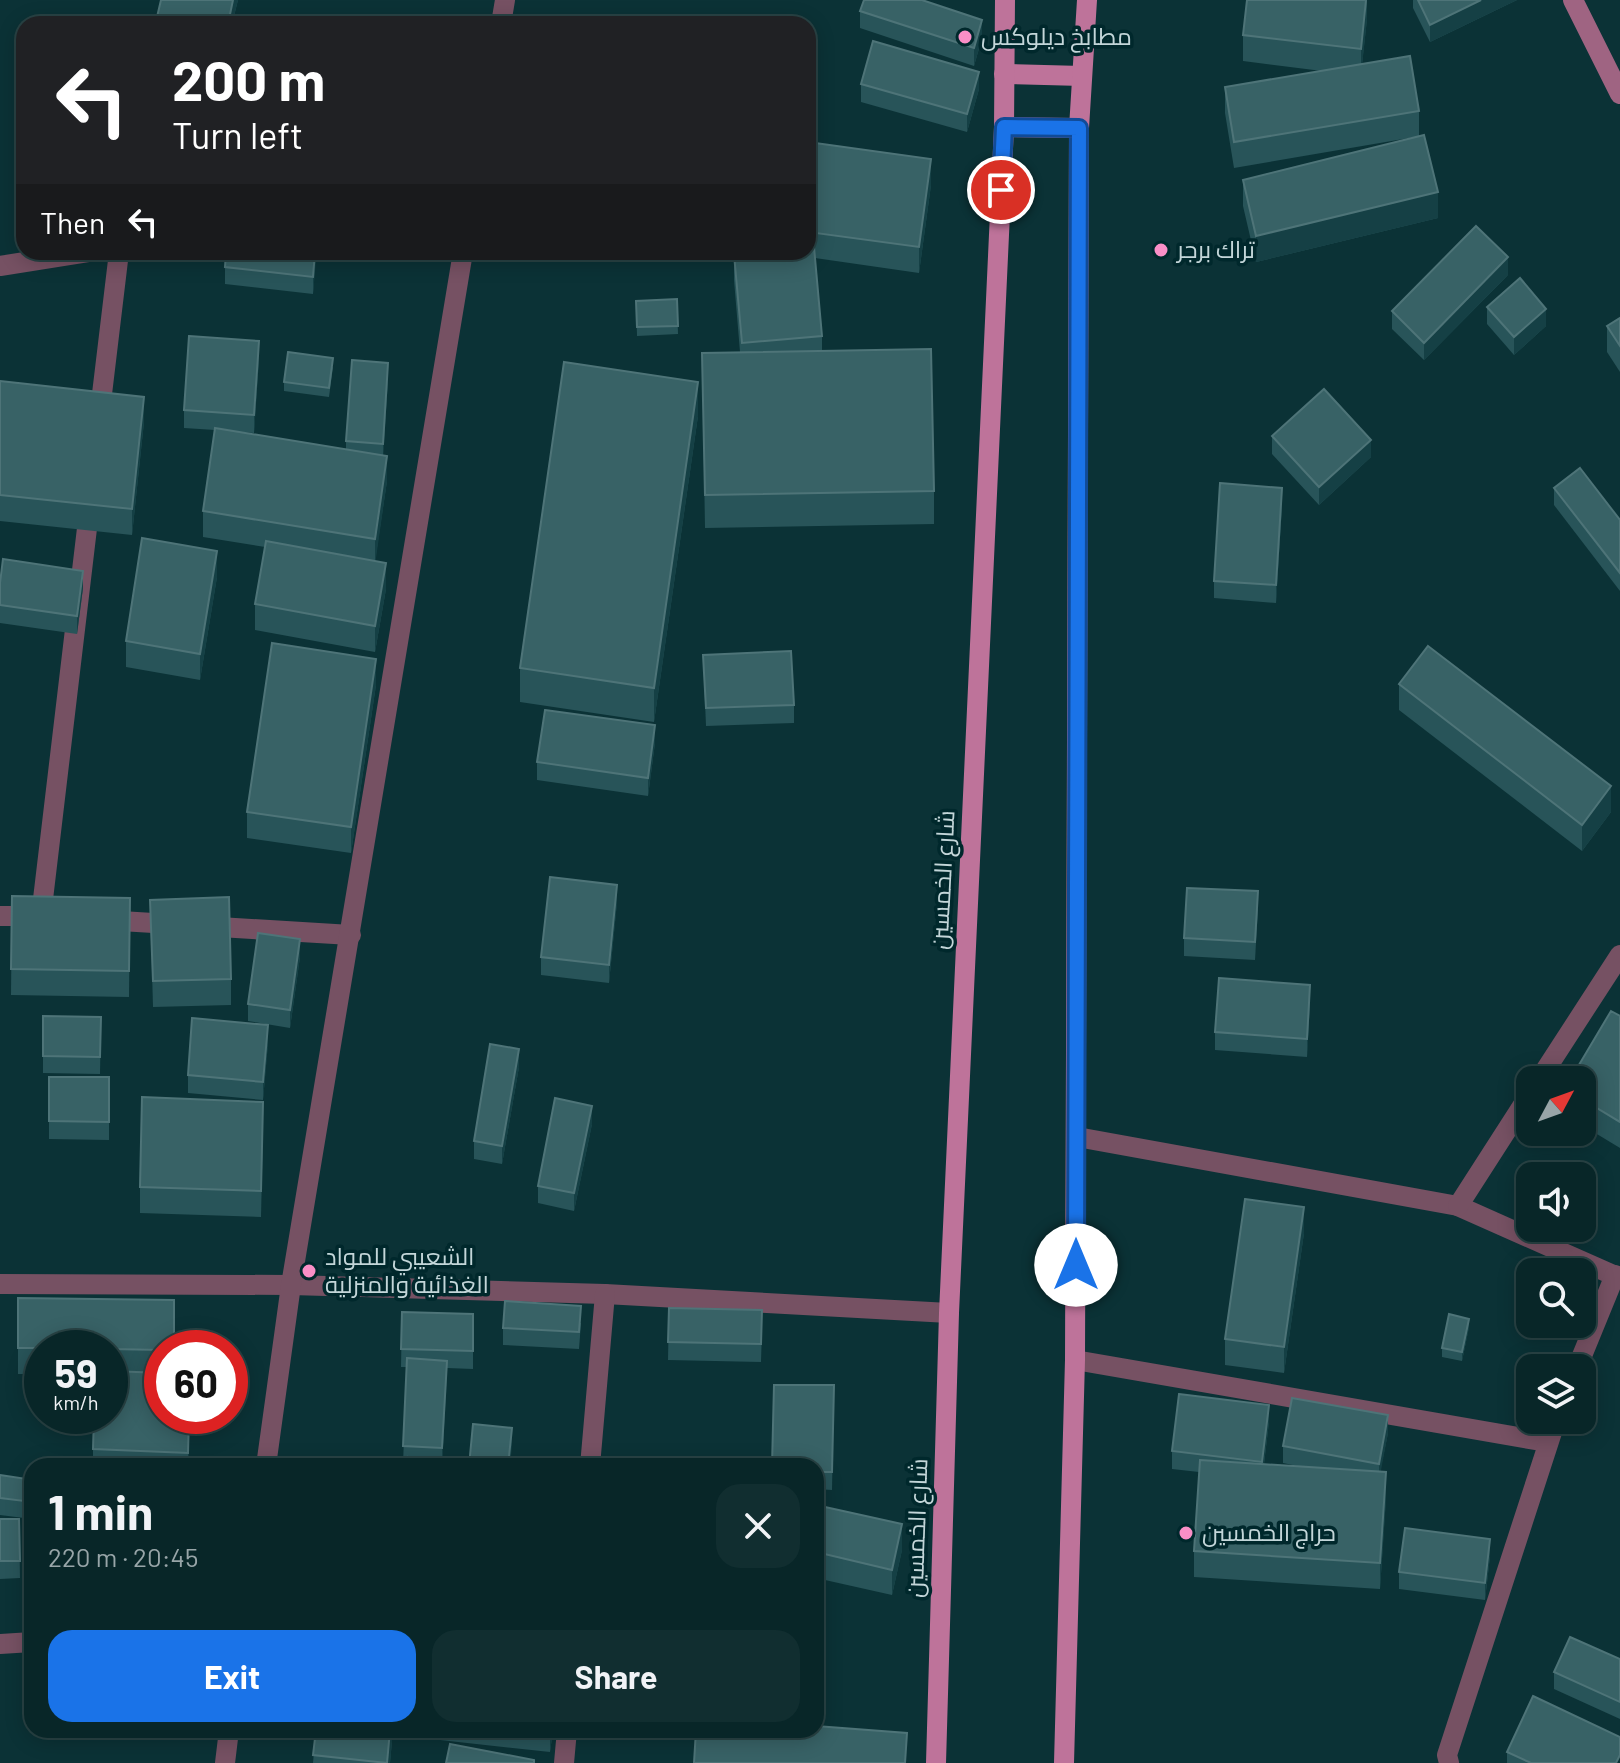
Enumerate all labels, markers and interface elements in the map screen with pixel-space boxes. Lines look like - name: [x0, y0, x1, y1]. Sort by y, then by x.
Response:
- place label: مطابخ ديلوكس: [981, 21, 1132, 53]
- marker: مطابخ ديلوكس: [956, 28, 974, 46]
- text: 200 m: [172, 45, 325, 112]
- icon: left: [40, 48, 144, 152]
- text: Turn left: [172, 113, 303, 156]
- pin: [967, 156, 1035, 224]
- icon: arrive: [979, 168, 1023, 212]
- icon: left: [121, 200, 165, 244]
- text: Then: [40, 204, 105, 240]
- place label: تراك برجر: [1175, 234, 1255, 263]
- marker: تراك برجر: [1152, 241, 1170, 259]
- street label: شارع الخمسين: [923, 810, 963, 950]
- north arrow: [1516, 1066, 1596, 1146]
- map controls: [1516, 1066, 1596, 1434]
- button: sound: [1516, 1162, 1596, 1242]
- position arrow: [1034, 1223, 1118, 1307]
- place label: الشعيبي للمواد الغذائية والمنزلية: [325, 1241, 489, 1298]
- button: search: [1516, 1258, 1596, 1338]
- marker: الشعيبي للمواد الغذائية والمنزلية: [300, 1262, 318, 1280]
- speed limit sign: 60: [144, 1330, 248, 1434]
- text: 59: [55, 1348, 97, 1396]
- button: layers: [1516, 1354, 1596, 1434]
- text: km/h: [53, 1390, 99, 1414]
- street label: شارع الخمسين: [899, 1458, 935, 1598]
- text: 1 min: [48, 1482, 153, 1540]
- button: close: [716, 1484, 800, 1568]
- place label: حراج الخمسين: [1202, 1517, 1336, 1549]
- marker: حراج الخمسين: [1177, 1524, 1195, 1542]
- text: 220 m · 20:45: [48, 1541, 198, 1572]
- button: Exit: [48, 1630, 416, 1722]
- button: Share: [432, 1630, 800, 1722]

